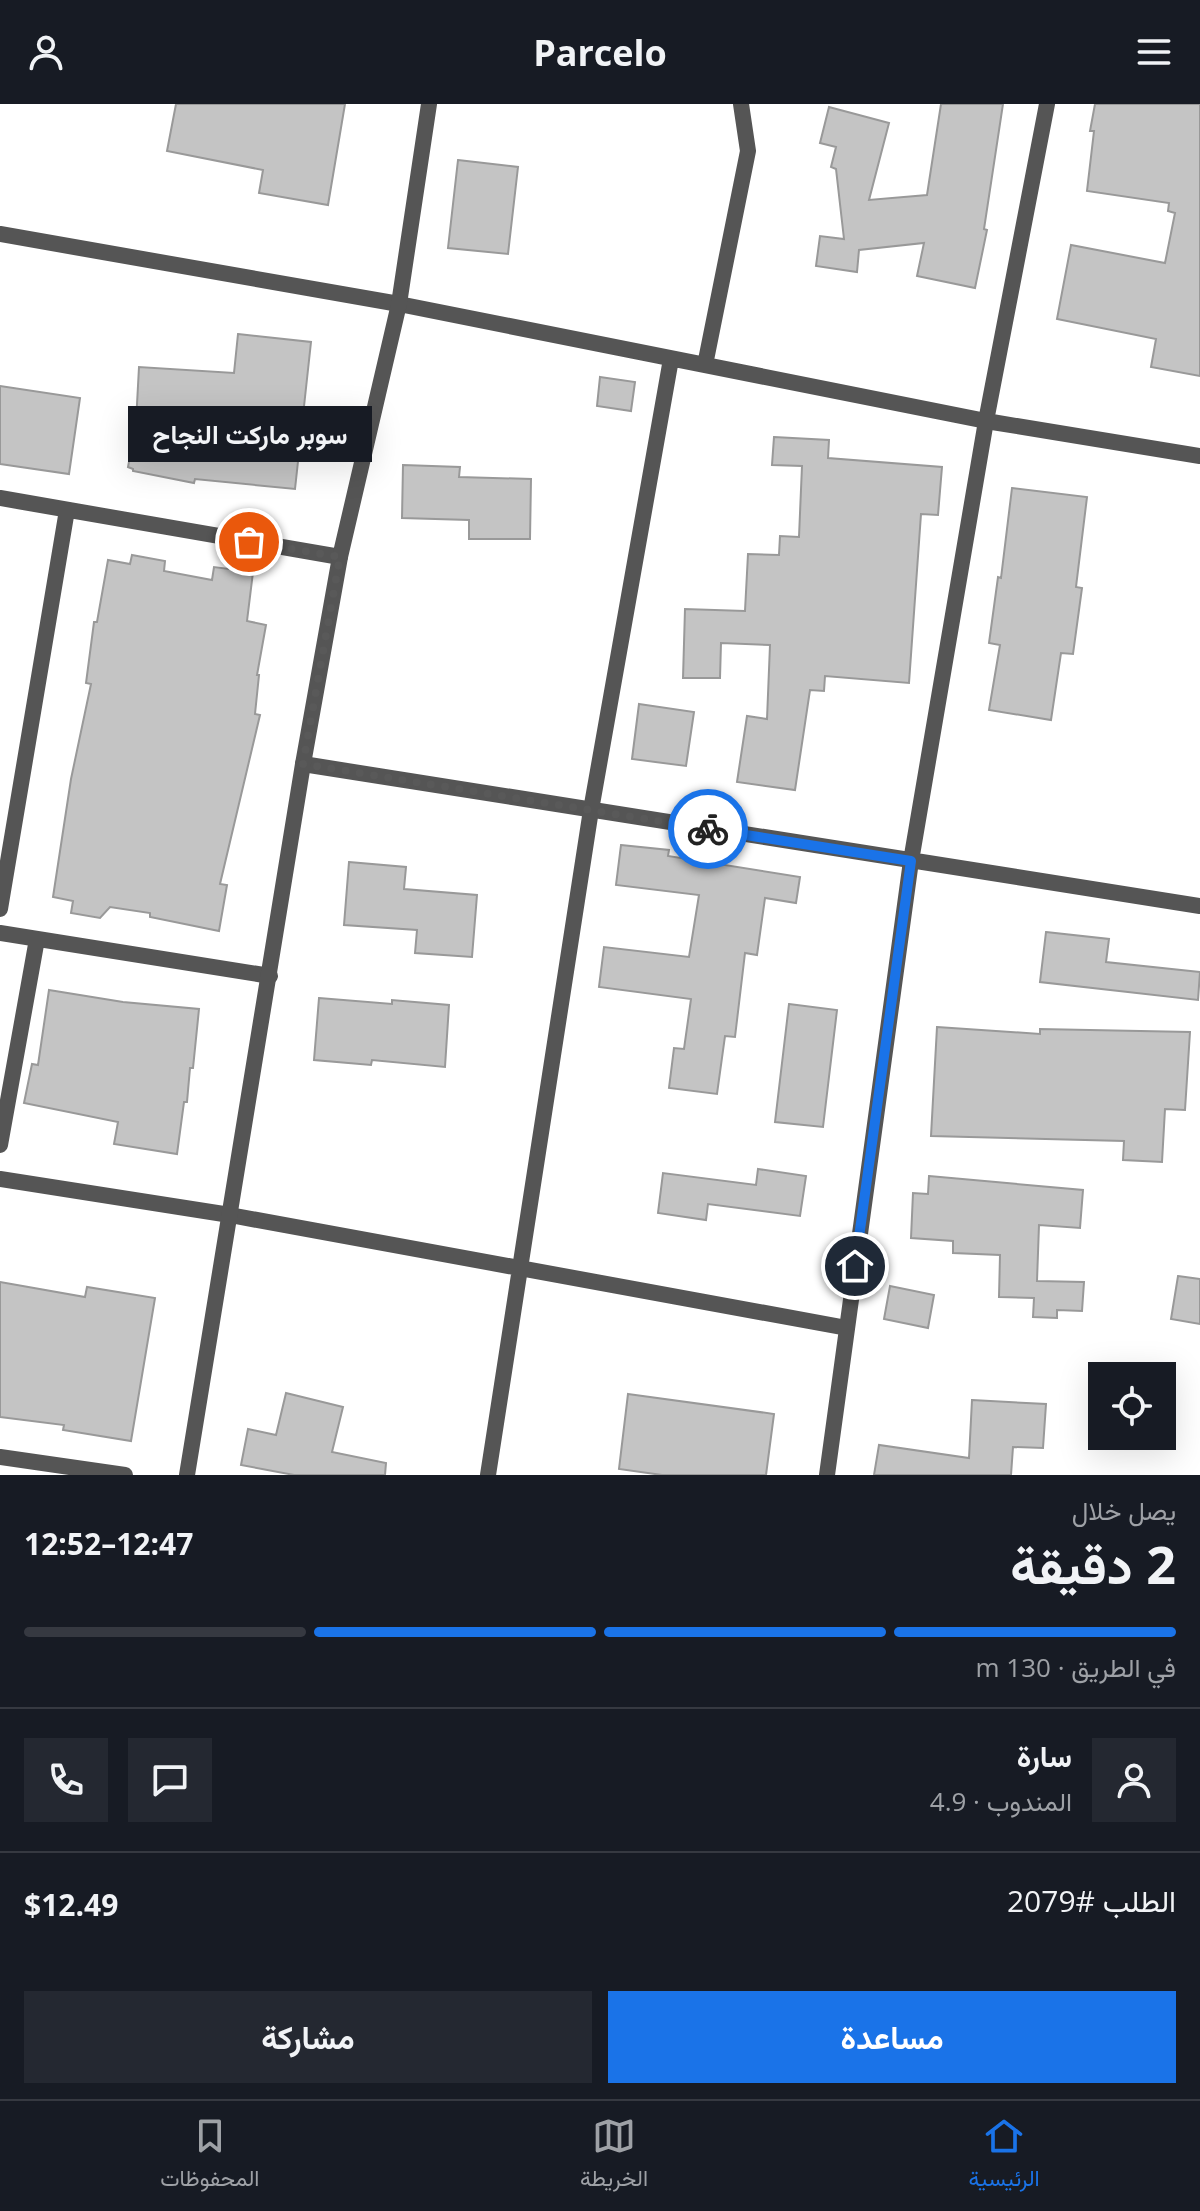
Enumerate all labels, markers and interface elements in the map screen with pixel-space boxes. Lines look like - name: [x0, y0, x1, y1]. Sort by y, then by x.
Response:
- text: Parcelo: [533, 28, 667, 77]
- icon: person: [24, 30, 68, 74]
- icon: menu: [1132, 30, 1176, 74]
- callout: سوبر ماركت النجاح: [127, 406, 371, 462]
- text: سوبر ماركت النجاح: [153, 416, 347, 452]
- pin: [215, 508, 283, 576]
- icon: bag: [227, 520, 271, 564]
- courier: [668, 789, 748, 869]
- icon: bike: [686, 807, 730, 851]
- pin: [821, 1232, 889, 1300]
- icon: home: [833, 1244, 877, 1288]
- map controls: [1088, 1362, 1176, 1450]
- button: locate: [1088, 1362, 1176, 1450]
- text: يصل خلال: [1072, 1492, 1176, 1528]
- text: 12:47–12:52: [24, 1523, 193, 1564]
- text: 2 دقيقة: [1010, 1528, 1176, 1599]
- text: في الطريق · 130 m: [975, 1649, 1176, 1685]
- text: سارة: [1017, 1735, 1072, 1776]
- button: phone: [24, 1738, 108, 1822]
- button: chat: [128, 1738, 212, 1822]
- button: person: [1092, 1738, 1176, 1822]
- text: المندوب · 4.9: [930, 1783, 1072, 1819]
- text: الطلب #2079: [1007, 1880, 1176, 1921]
- text: $12.49: [24, 1884, 118, 1925]
- button: مشاركة: [24, 1991, 592, 2083]
- button: مساعدة: [608, 1991, 1176, 2083]
- tab: المحفوظات: [160, 2114, 259, 2198]
- tab: الخريطة: [580, 2114, 648, 2198]
- tab: الرئيسية: [969, 2114, 1040, 2198]

